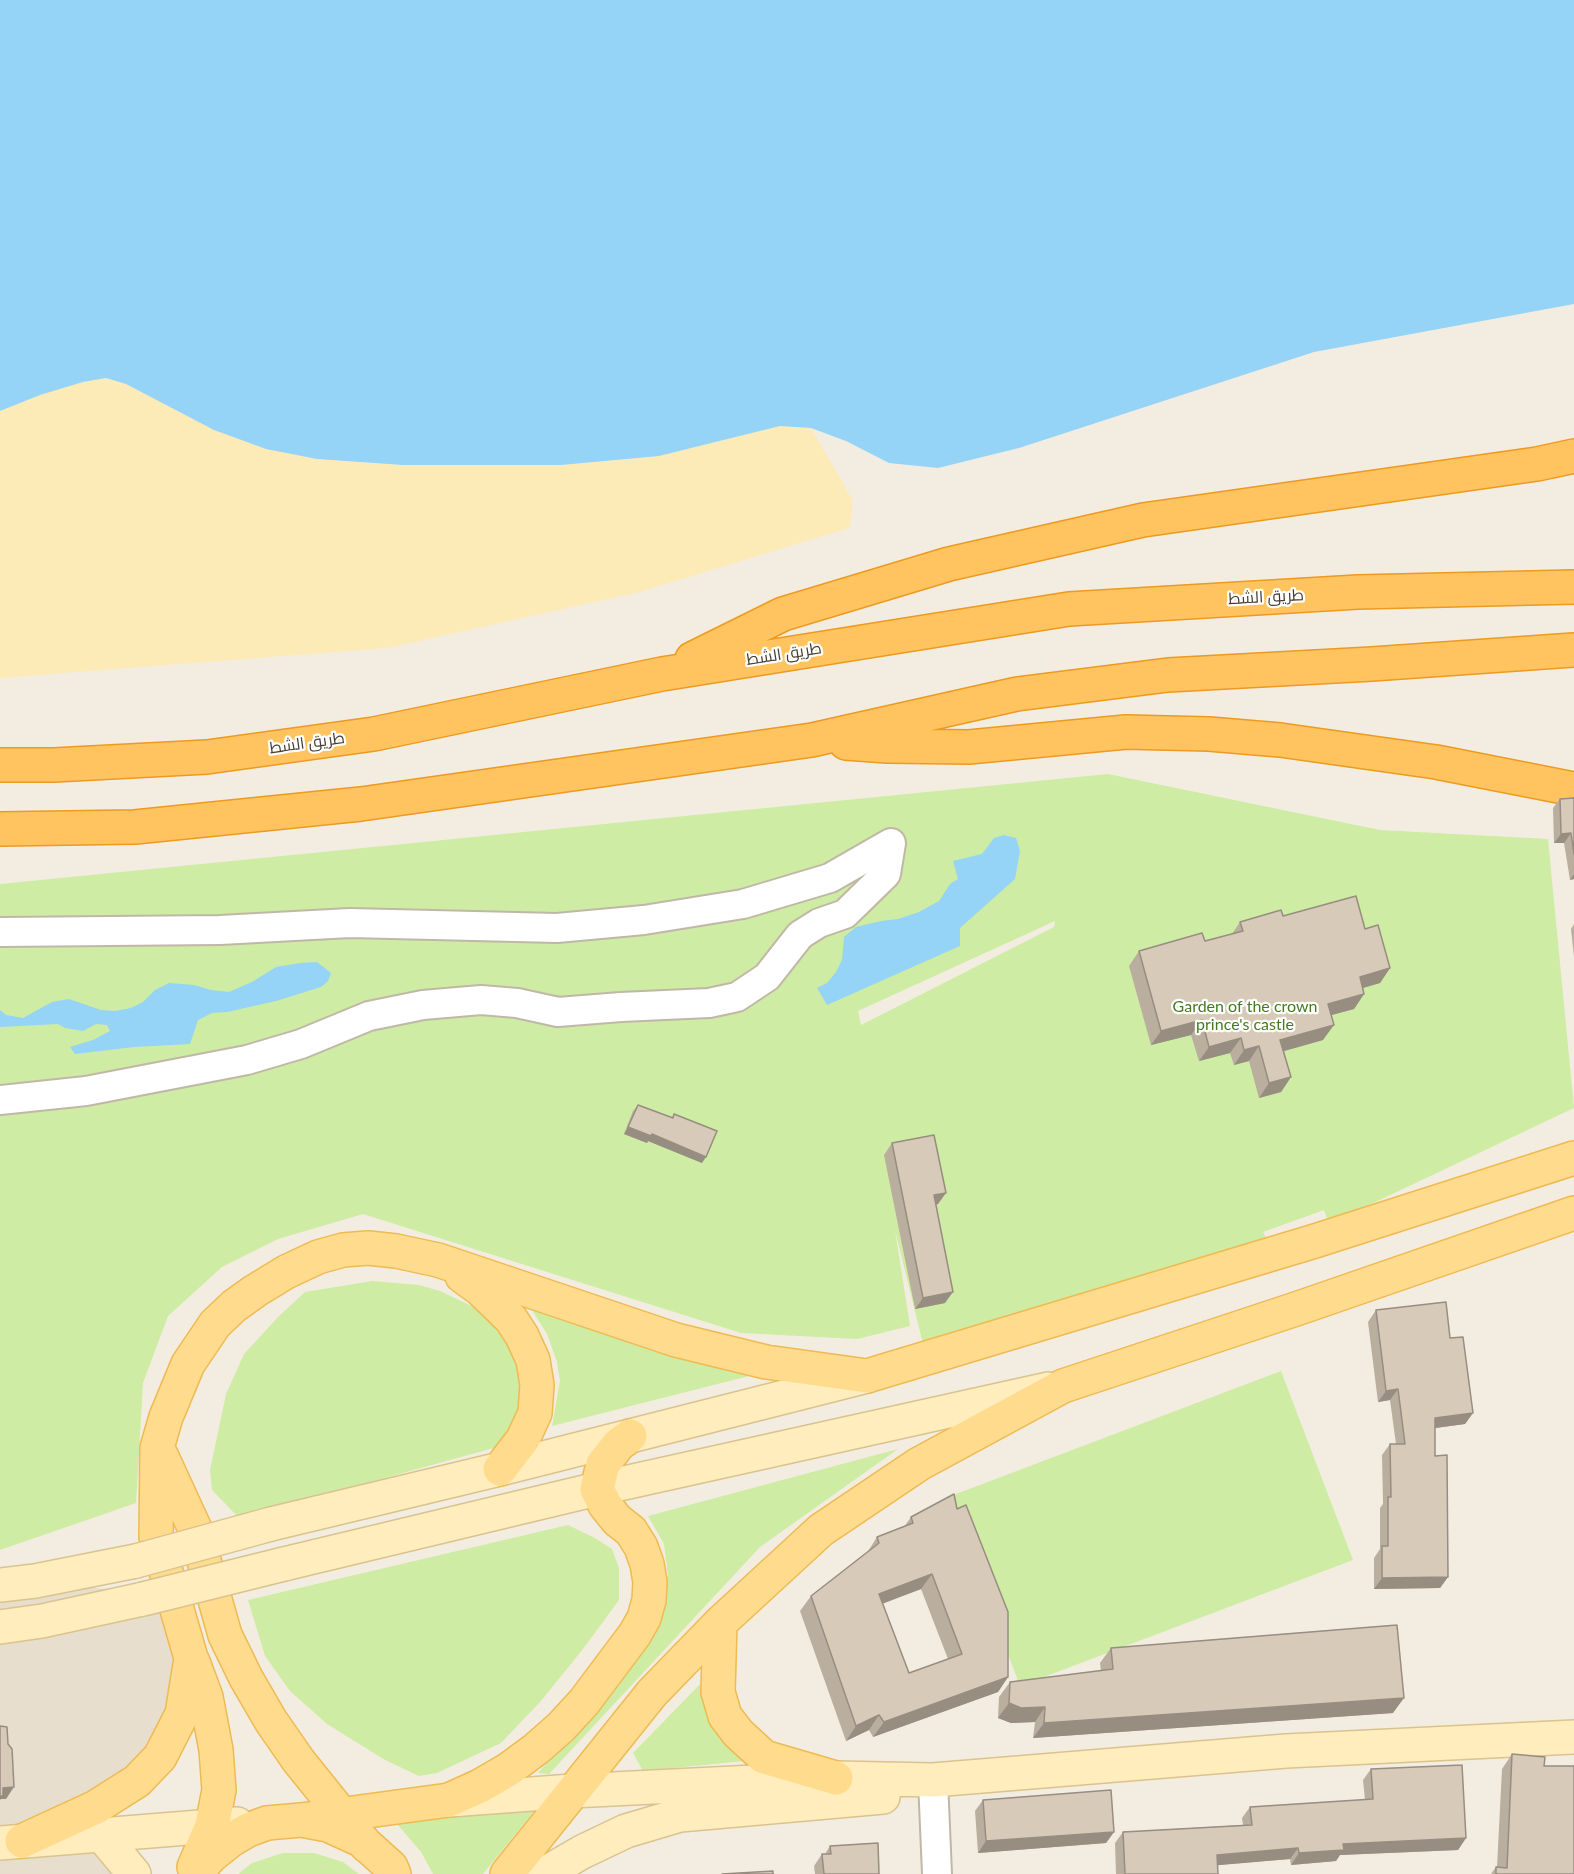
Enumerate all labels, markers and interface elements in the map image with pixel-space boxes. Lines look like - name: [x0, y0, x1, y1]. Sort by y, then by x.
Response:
- street label: طريق الشط: [1228, 585, 1304, 609]
- street label: طريق الشط: [745, 639, 823, 669]
- street label: طريق الشط: [268, 728, 346, 758]
- park label: Garden of the crown prince's castle: [1173, 997, 1317, 1035]

